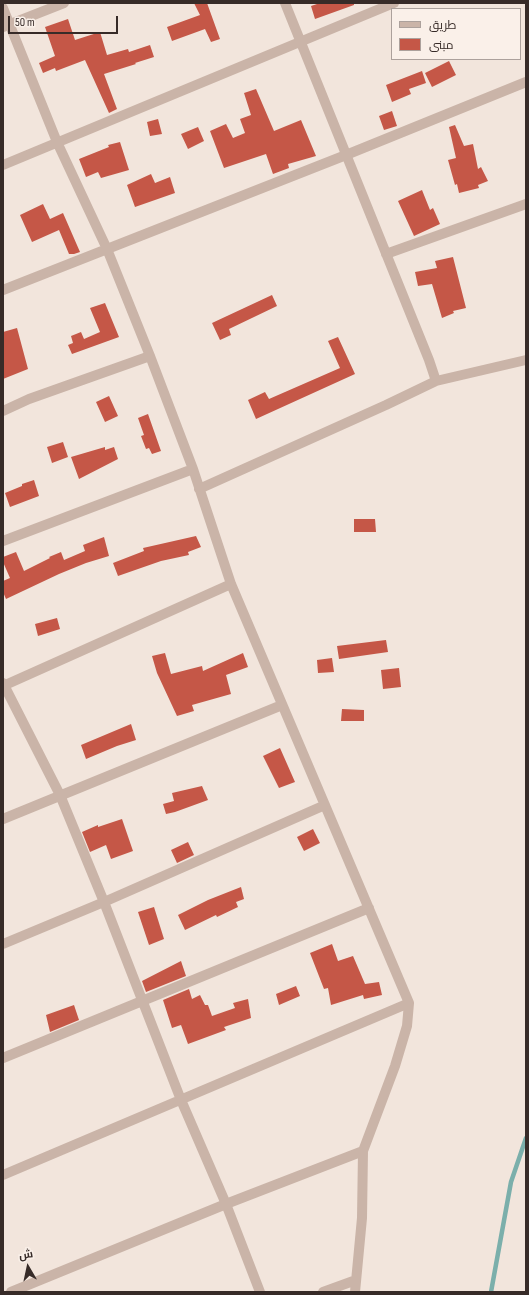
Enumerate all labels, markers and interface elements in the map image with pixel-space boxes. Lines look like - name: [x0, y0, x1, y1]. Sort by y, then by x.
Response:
- scale bar: [10, 8, 120, 34]
- legend: [391, 8, 521, 60]
- text: 50 m: [15, 15, 35, 30]
- text: طريق: [429, 18, 456, 33]
- text: مبنى: [429, 38, 454, 53]
- north arrow: [8, 1247, 48, 1287]
- text: ش: [18, 1247, 34, 1262]

